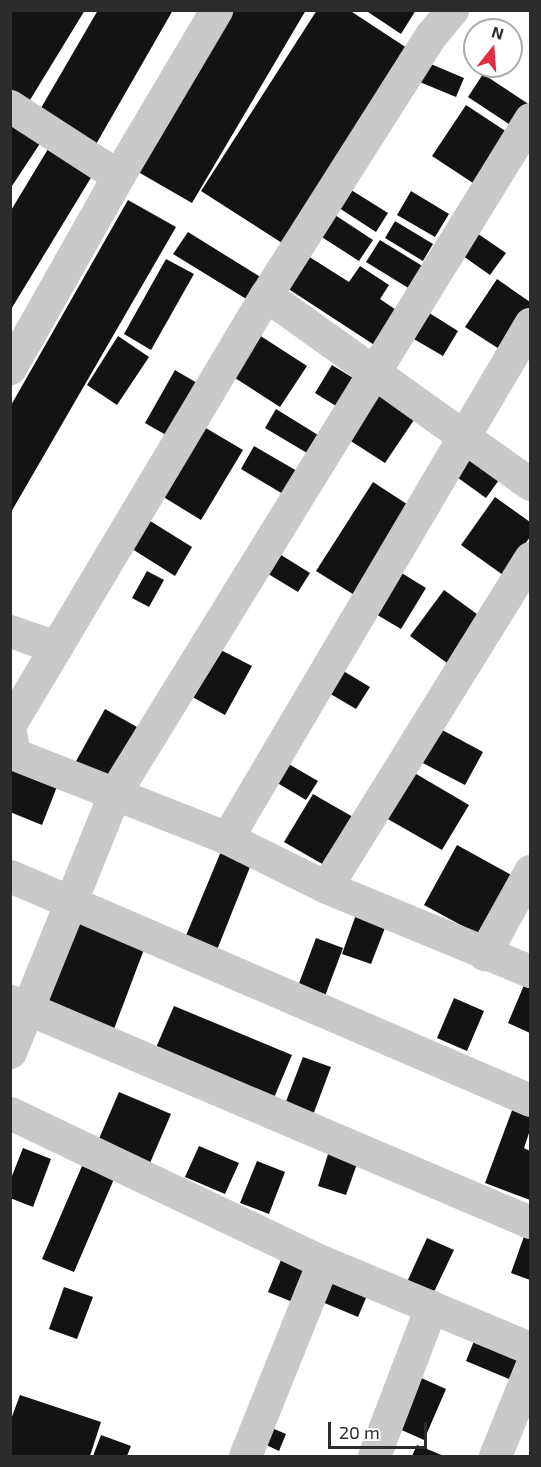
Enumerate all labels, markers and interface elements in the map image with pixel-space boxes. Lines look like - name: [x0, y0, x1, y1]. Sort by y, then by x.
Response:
- north arrow: [463, 18, 523, 78]
- text: N: [490, 21, 506, 43]
- scale bar: [331, 1410, 430, 1448]
- text: 20 m: [339, 1421, 380, 1443]

